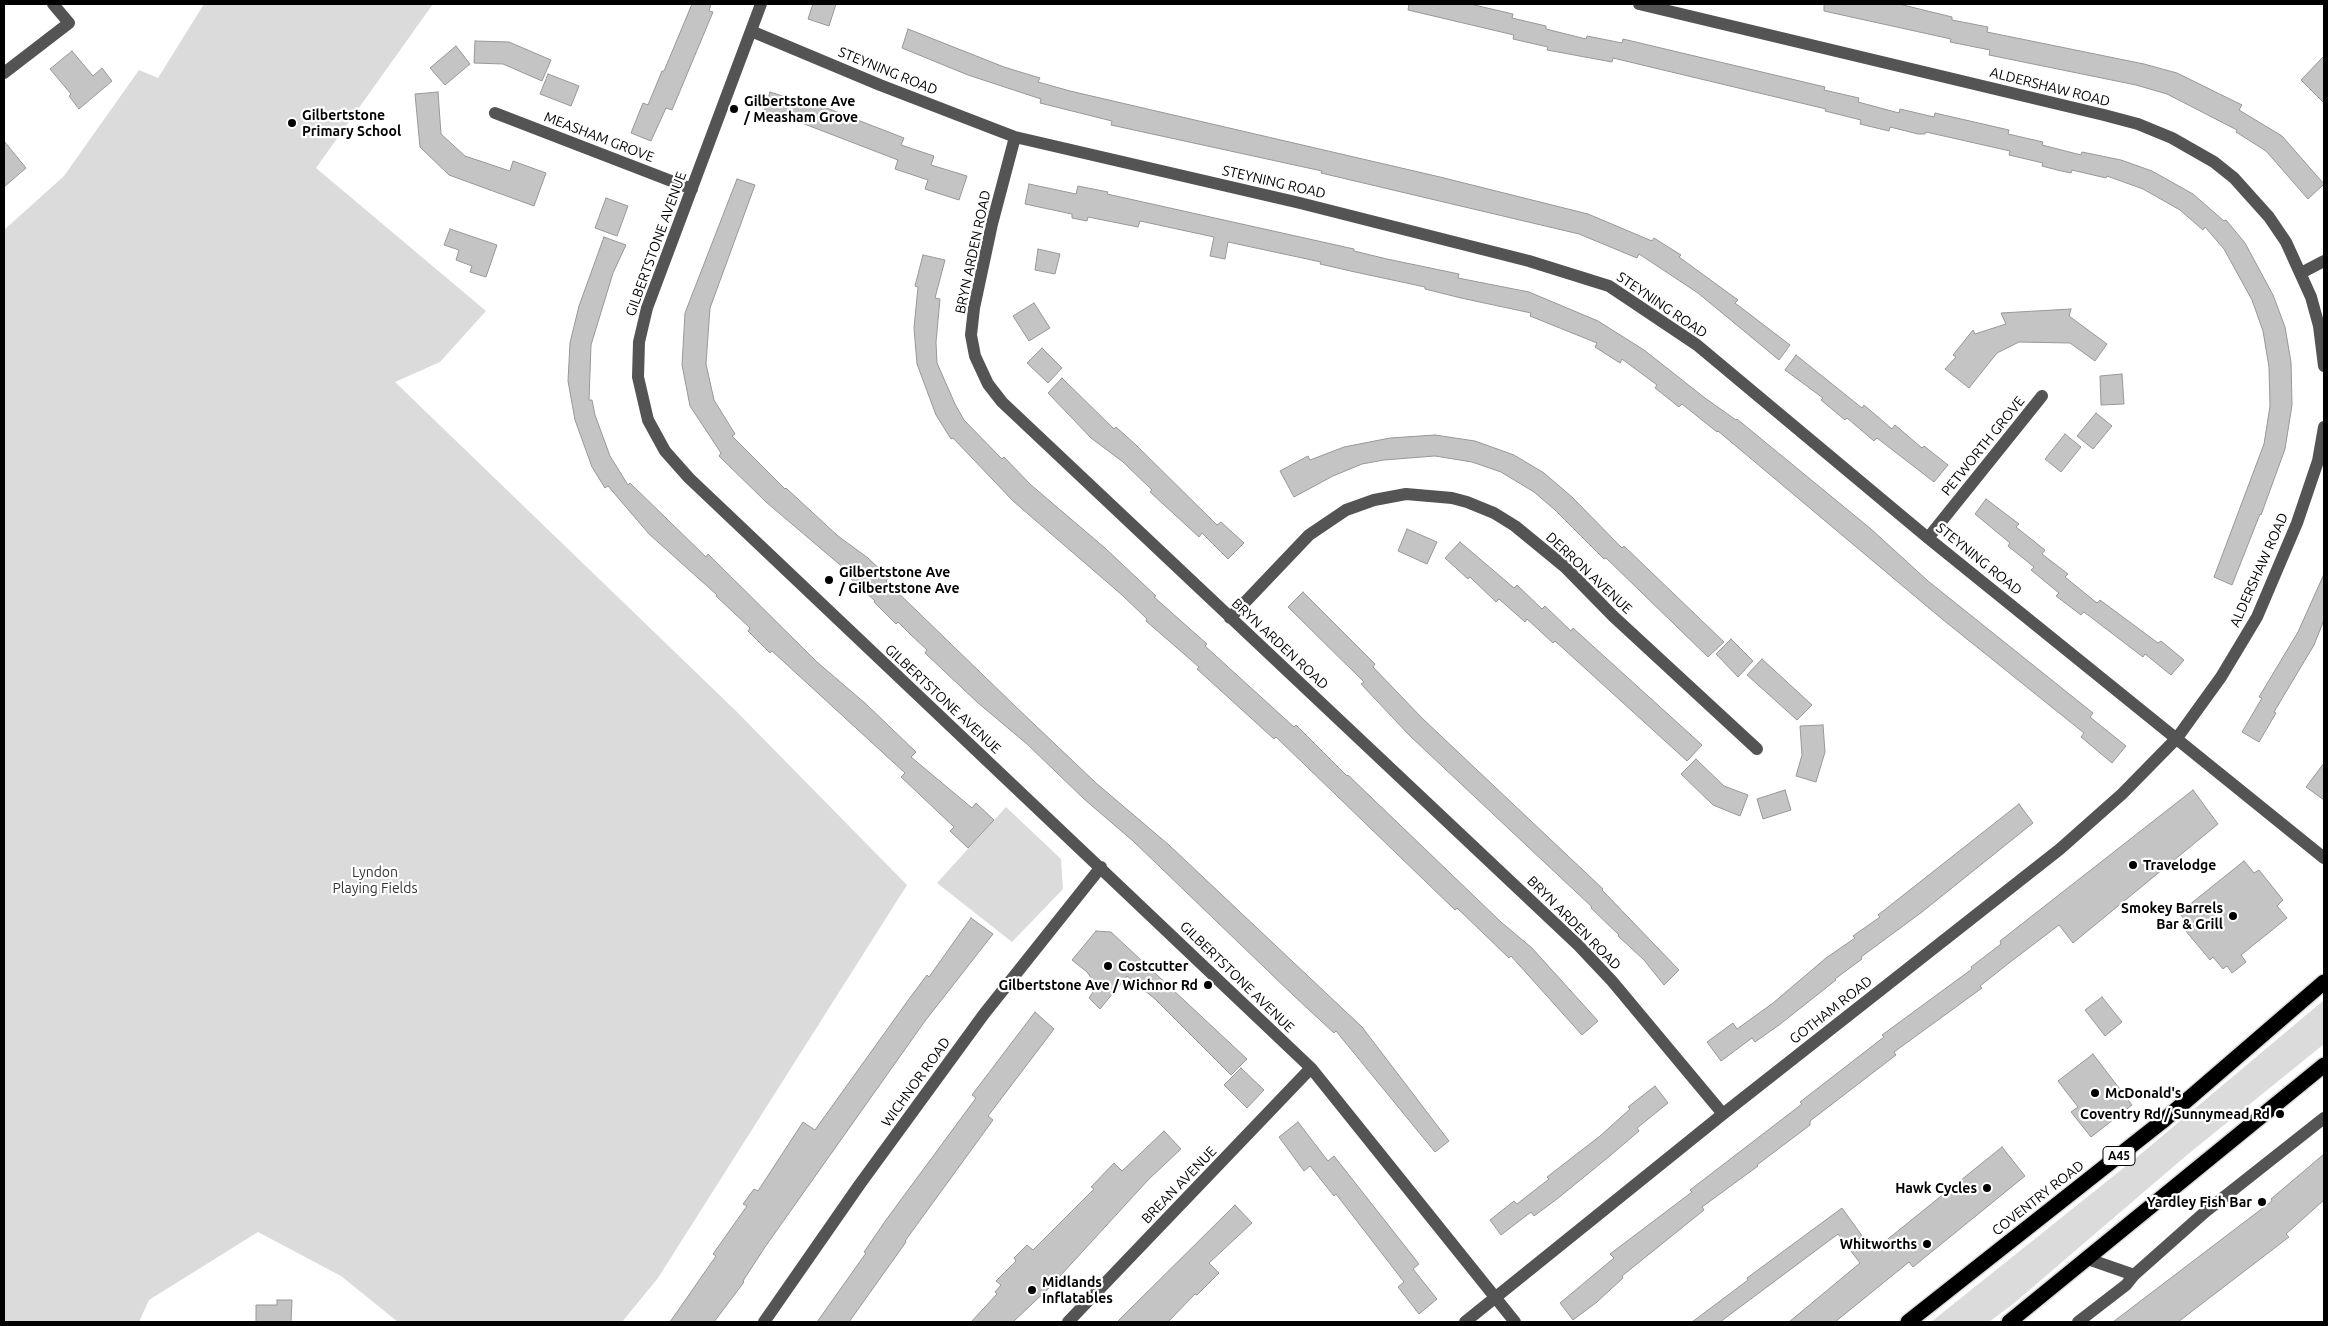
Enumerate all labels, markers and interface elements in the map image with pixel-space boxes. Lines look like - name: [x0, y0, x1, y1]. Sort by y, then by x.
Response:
- street label: STEYNING ROAD: [836, 43, 940, 99]
- street label: ALDERSHAW ROAD: [1988, 64, 2112, 110]
- place label: Gilbertstone Ave / Measham Grove: [744, 93, 858, 125]
- marker: Gilbertstone Ave / Measham Grove: [728, 103, 740, 115]
- place label: Gilbertstone Primary School: [302, 107, 401, 140]
- street label: MEASHAM GROVE: [542, 108, 656, 166]
- marker: Gilbertstone Primary School: [286, 117, 298, 129]
- street label: STEYNING ROAD: [1221, 162, 1327, 202]
- street label: GILBERTSTONE AVENUE: [622, 169, 690, 319]
- street label: BRYN ARDEN ROAD: [952, 189, 994, 315]
- street label: STEYNING ROAD: [1614, 269, 1710, 341]
- street label: PETWORTH GROVE: [1938, 393, 2028, 499]
- street label: ALDERSHAW ROAD: [2226, 510, 2292, 630]
- street label: STEYNING ROAD: [1933, 519, 2025, 599]
- street label: DERRON AVENUE: [1542, 529, 1636, 617]
- place label: Gilbertstone Ave / Gilbertstone Ave: [839, 564, 960, 596]
- marker: Gilbertstone Ave / Gilbertstone Ave: [823, 574, 835, 586]
- street label: BRYN ARDEN ROAD: [1228, 595, 1332, 693]
- street label: GILBERTSTONE AVENUE: [881, 641, 1005, 757]
- place label: Travelodge: [2143, 857, 2216, 873]
- marker: Travelodge: [2127, 859, 2139, 871]
- park label: Lyndon Playing Fields: [332, 864, 418, 896]
- street label: BRYN ARDEN ROAD: [1524, 873, 1624, 973]
- place label: Smokey Barrels Bar & Grill: [2121, 900, 2223, 932]
- marker: Smokey Barrels Bar & Grill: [2227, 910, 2239, 922]
- street label: GILBERTSTONE AVENUE: [1176, 918, 1298, 1036]
- place label: Costcutter: [1118, 958, 1188, 974]
- marker: Costcutter: [1102, 960, 1114, 972]
- street label: GOTHAM ROAD: [1786, 972, 1876, 1048]
- place label: Gilbertstone Ave / Wichnor Rd: [998, 977, 1198, 993]
- marker: Gilbertstone Ave / Wichnor Rd: [1202, 979, 1214, 991]
- street label: WICHNOR ROAD: [878, 1034, 954, 1130]
- place label: McDonald's: [2105, 1085, 2181, 1101]
- marker: McDonald's: [2089, 1087, 2101, 1099]
- place label: Coventry Rd / Sunnymead Rd: [2080, 1106, 2270, 1122]
- marker: Coventry Rd / Sunnymead Rd: [2274, 1108, 2286, 1120]
- street label: BREAN AVENUE: [1138, 1143, 1220, 1227]
- road number: A45: [2103, 1146, 2135, 1166]
- street label: COVENTRY ROAD: [1989, 1157, 2087, 1239]
- place label: Hawk Cycles: [1895, 1180, 1977, 1196]
- marker: Hawk Cycles: [1981, 1182, 1993, 1194]
- place label: Yardley Fish Bar: [2147, 1194, 2252, 1210]
- marker: Yardley Fish Bar: [2256, 1196, 2268, 1208]
- place label: Whitworths: [1840, 1236, 1917, 1252]
- marker: Whitworths: [1921, 1238, 1933, 1250]
- place label: Midlands Inflatables: [1042, 1274, 1113, 1306]
- marker: Midlands Inflatables: [1026, 1284, 1038, 1296]

